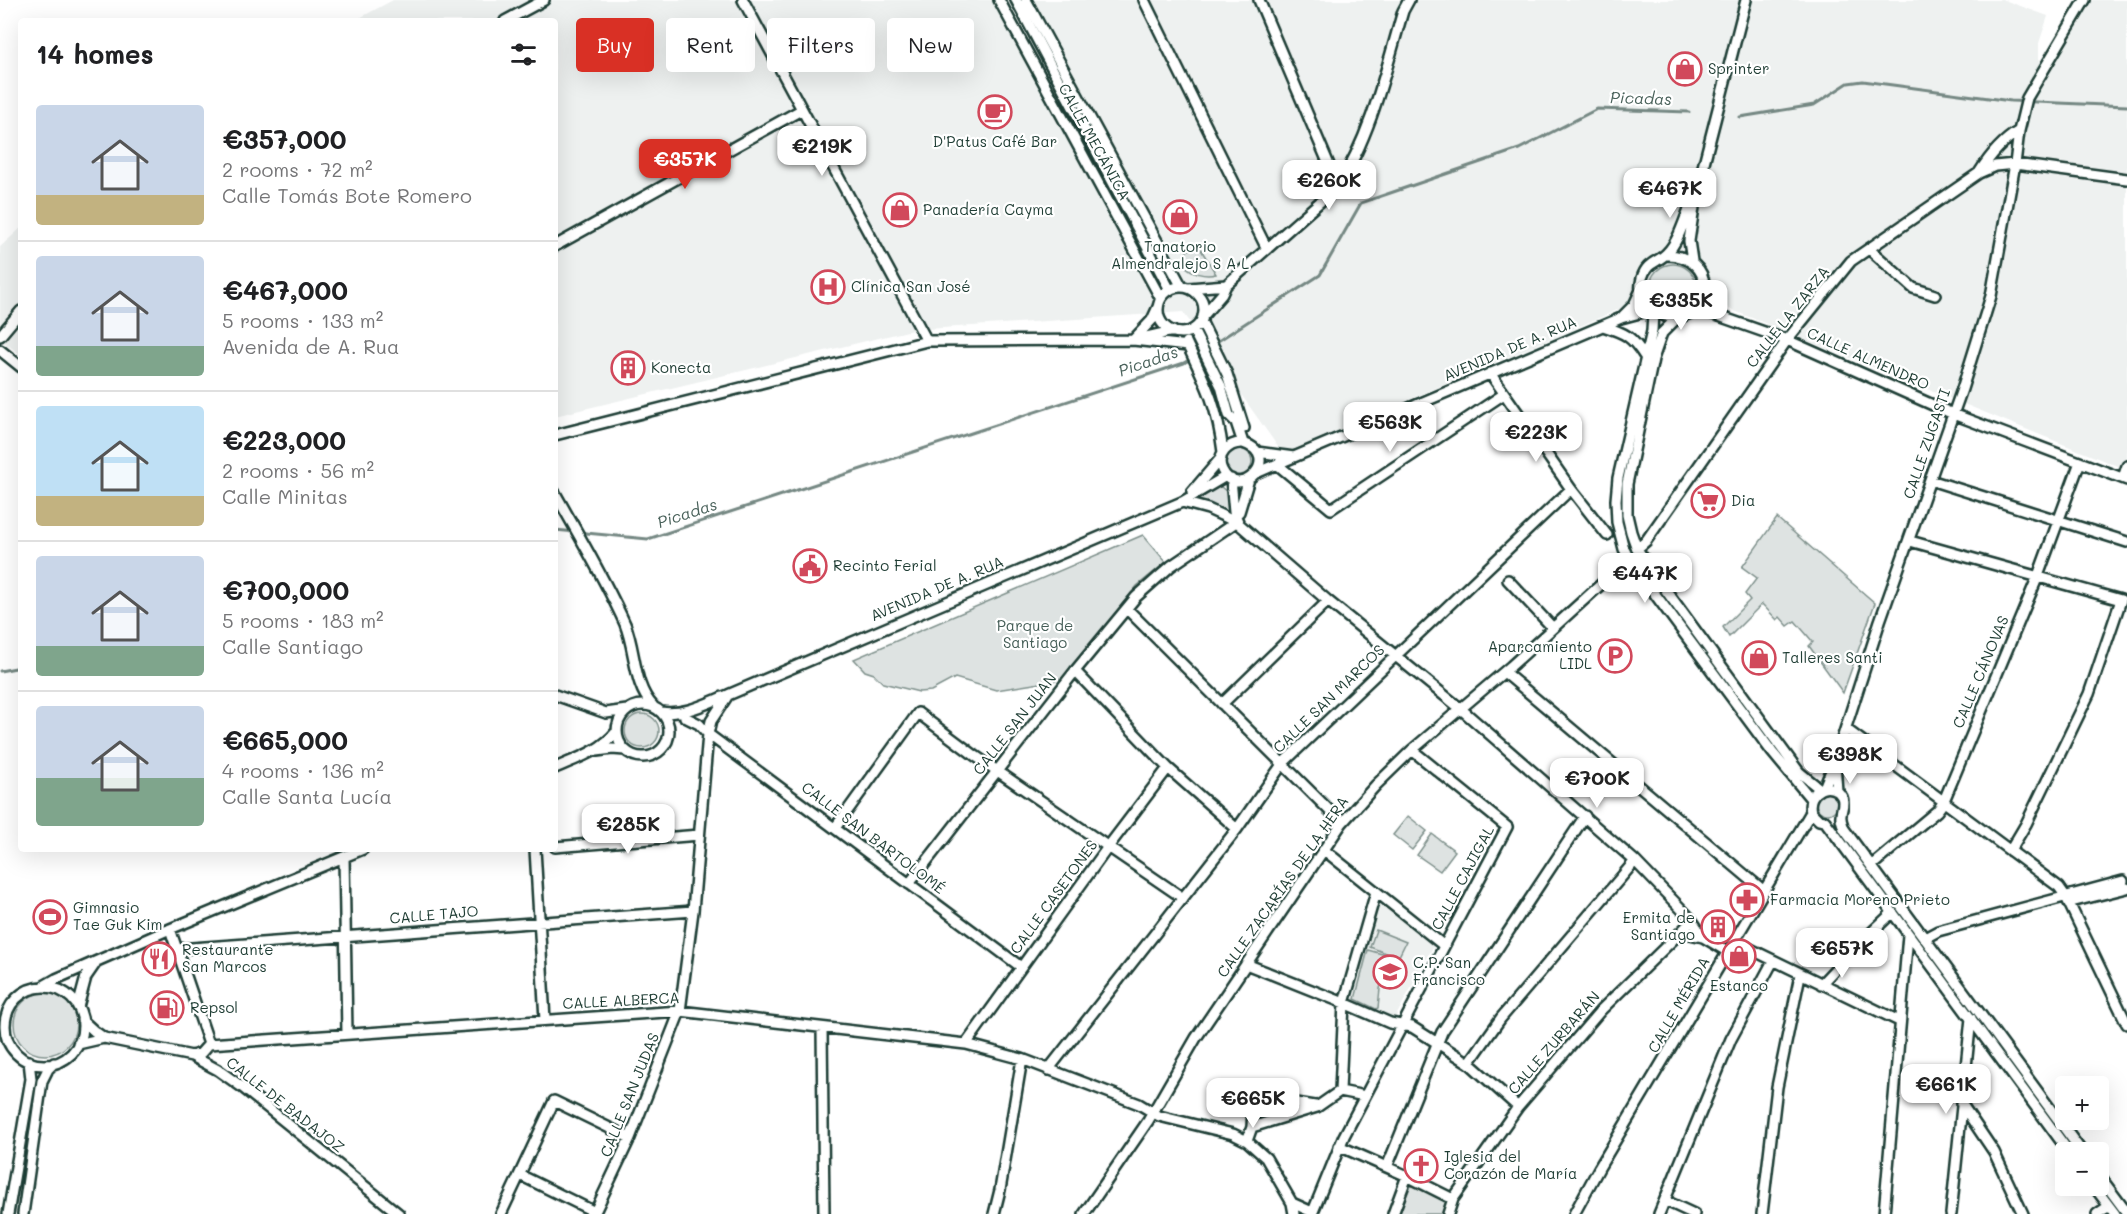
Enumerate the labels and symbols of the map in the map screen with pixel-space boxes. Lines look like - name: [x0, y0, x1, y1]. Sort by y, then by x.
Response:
- shop icon: Sprinter: [1667, 51, 1703, 87]
- place label: Sprinter: [1708, 58, 1770, 78]
- street label: CALLE MECÁNICA: [1054, 80, 1135, 203]
- water label: Picadas: [1610, 86, 1673, 109]
- cafe icon: D'Patus Café Bar: [977, 94, 1013, 130]
- pin: €219K: [780, 126, 864, 177]
- place label: D'Patus Café Bar: [933, 131, 1057, 151]
- pin: €357K: [643, 139, 727, 190]
- pin: €260K: [1287, 160, 1371, 211]
- pin: €467K: [1628, 168, 1712, 219]
- shop icon: Panadería Cayma: [882, 192, 918, 228]
- place label: Panadería Cayma: [923, 199, 1054, 219]
- shop icon: Tanatorio Almendralejo S A L: [1162, 199, 1198, 235]
- place label: Tanatorio Almendralejo S A L: [1111, 236, 1249, 273]
- street label: CALLE LA ZARZA: [1741, 261, 1833, 371]
- hospital icon: Clínica San José: [810, 269, 846, 305]
- place label: Clínica San José: [851, 276, 971, 296]
- pin: €335K: [1639, 280, 1723, 331]
- street label: AVENIDA DE A. RUA: [1440, 311, 1579, 385]
- street label: CALLE ALMENDRO: [1804, 322, 1933, 394]
- water label: Picadas: [1115, 340, 1181, 381]
- building icon: Konecta: [610, 350, 646, 386]
- place label: Konecta: [651, 357, 711, 377]
- street label: CALLE ZUGASTI: [1898, 386, 1954, 501]
- pin: €563K: [1348, 402, 1432, 453]
- pin: €223K: [1494, 412, 1578, 463]
- supermarket icon: Dia: [1690, 483, 1726, 519]
- place label: Dia: [1731, 490, 1755, 510]
- water label: Picadas: [654, 493, 720, 532]
- public building icon: Recinto Ferial: [792, 548, 828, 584]
- street label: AVENIDA DE A. RUA: [867, 551, 1006, 625]
- pin: €447K: [1603, 553, 1687, 604]
- place label: Recinto Ferial: [833, 555, 937, 575]
- street label: CALLE CÁNOVAS: [1947, 612, 2013, 731]
- park label: Parque de Santiago: [997, 615, 1073, 652]
- place label: Aparcamiento LIDL: [1488, 636, 1592, 673]
- parking icon: Aparcamiento LIDL: [1597, 638, 1633, 674]
- street label: CALLE SAN MARCOS: [1268, 640, 1388, 757]
- shop icon: Talleres Santi: [1741, 640, 1777, 676]
- place label: Talleres Santi: [1782, 647, 1883, 667]
- street label: CALLE SAN JUAN: [968, 668, 1060, 779]
- pin: €398K: [1808, 734, 1892, 785]
- pin: €700K: [1555, 758, 1639, 809]
- street label: CALLE SAN BARTOLOMÉ: [798, 777, 950, 898]
- street label: CALLE ZACARÍAS DE LA HERA: [1212, 792, 1353, 981]
- pin: €285K: [586, 804, 670, 855]
- street label: CALLE CAJIGAL: [1426, 822, 1498, 933]
- street label: CALLE CASETONES: [1005, 835, 1101, 958]
- pharmacy icon: Farmacia Moreno Prieto: [1729, 882, 1765, 918]
- place label: Farmacia Moreno Prieto: [1770, 889, 1950, 909]
- place label: Gimnasio Tae Guk Kim: [73, 897, 163, 934]
- sports icon: Gimnasio Tae Guk Kim: [32, 899, 68, 935]
- street label: CALLE TAJO: [389, 900, 479, 928]
- place label: Ermita de Santiago: [1623, 907, 1695, 944]
- building icon: Ermita de Santiago: [1700, 909, 1736, 945]
- pin: €657K: [1800, 928, 1884, 979]
- shop icon: Estanco: [1721, 938, 1757, 974]
- place label: Restaurante San Marcos: [182, 939, 273, 976]
- restaurant icon: Restaurante San Marcos: [141, 941, 177, 977]
- place label: C.P. San Francisco: [1413, 952, 1485, 989]
- street label: CALLE MÉRIDA: [1643, 953, 1714, 1056]
- school or university icon: C.P. San Francisco: [1372, 954, 1408, 990]
- place label: Estanco: [1710, 975, 1768, 995]
- street label: CALLE ZURBARÁN: [1503, 986, 1604, 1098]
- street label: CALLE ALBERCA: [562, 987, 680, 1013]
- fuel station icon: Repsol: [149, 990, 185, 1026]
- place label: Repsol: [190, 997, 238, 1017]
- street label: CALLE SAN JUDAS: [595, 1030, 663, 1160]
- street label: CALLE DE BADAJOZ: [223, 1052, 349, 1157]
- pin: €661K: [1904, 1064, 1988, 1115]
- pin: €665K: [1211, 1078, 1295, 1129]
- place label: Iglesia del Corazón de María: [1444, 1146, 1577, 1183]
- church icon: Iglesia del Corazón de María: [1403, 1148, 1439, 1184]

